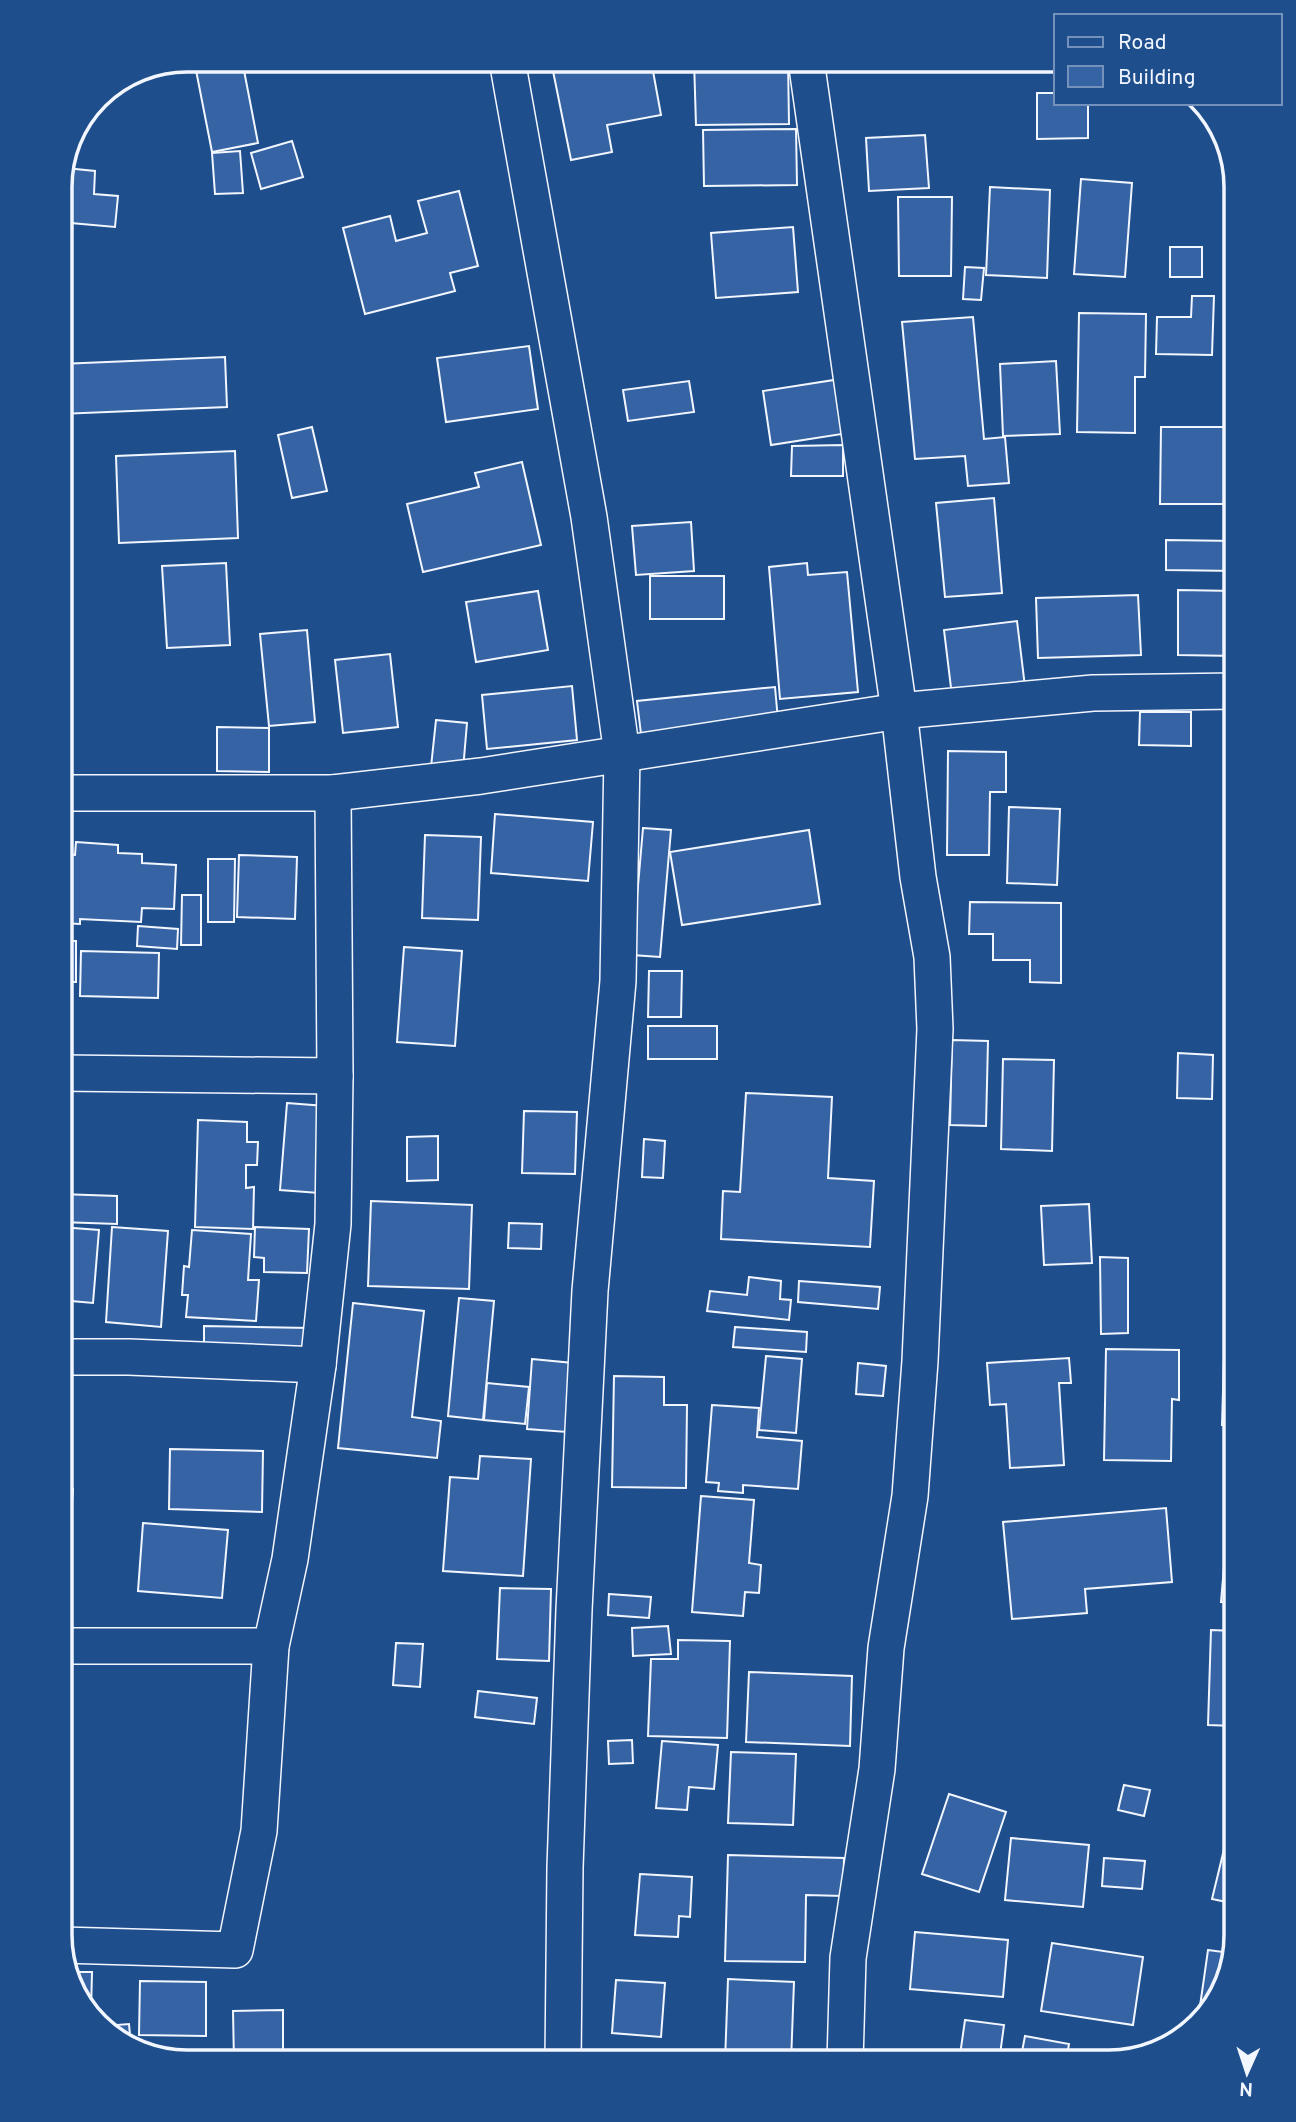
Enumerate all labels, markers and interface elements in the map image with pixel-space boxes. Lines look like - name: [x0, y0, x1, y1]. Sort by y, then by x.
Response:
- legend: [1054, 14, 1282, 105]
- text: Road: [1118, 30, 1167, 57]
- text: Building: [1118, 65, 1196, 92]
- north arrow: [1212, 2038, 1282, 2108]
- text: N: [1239, 2076, 1254, 2100]

